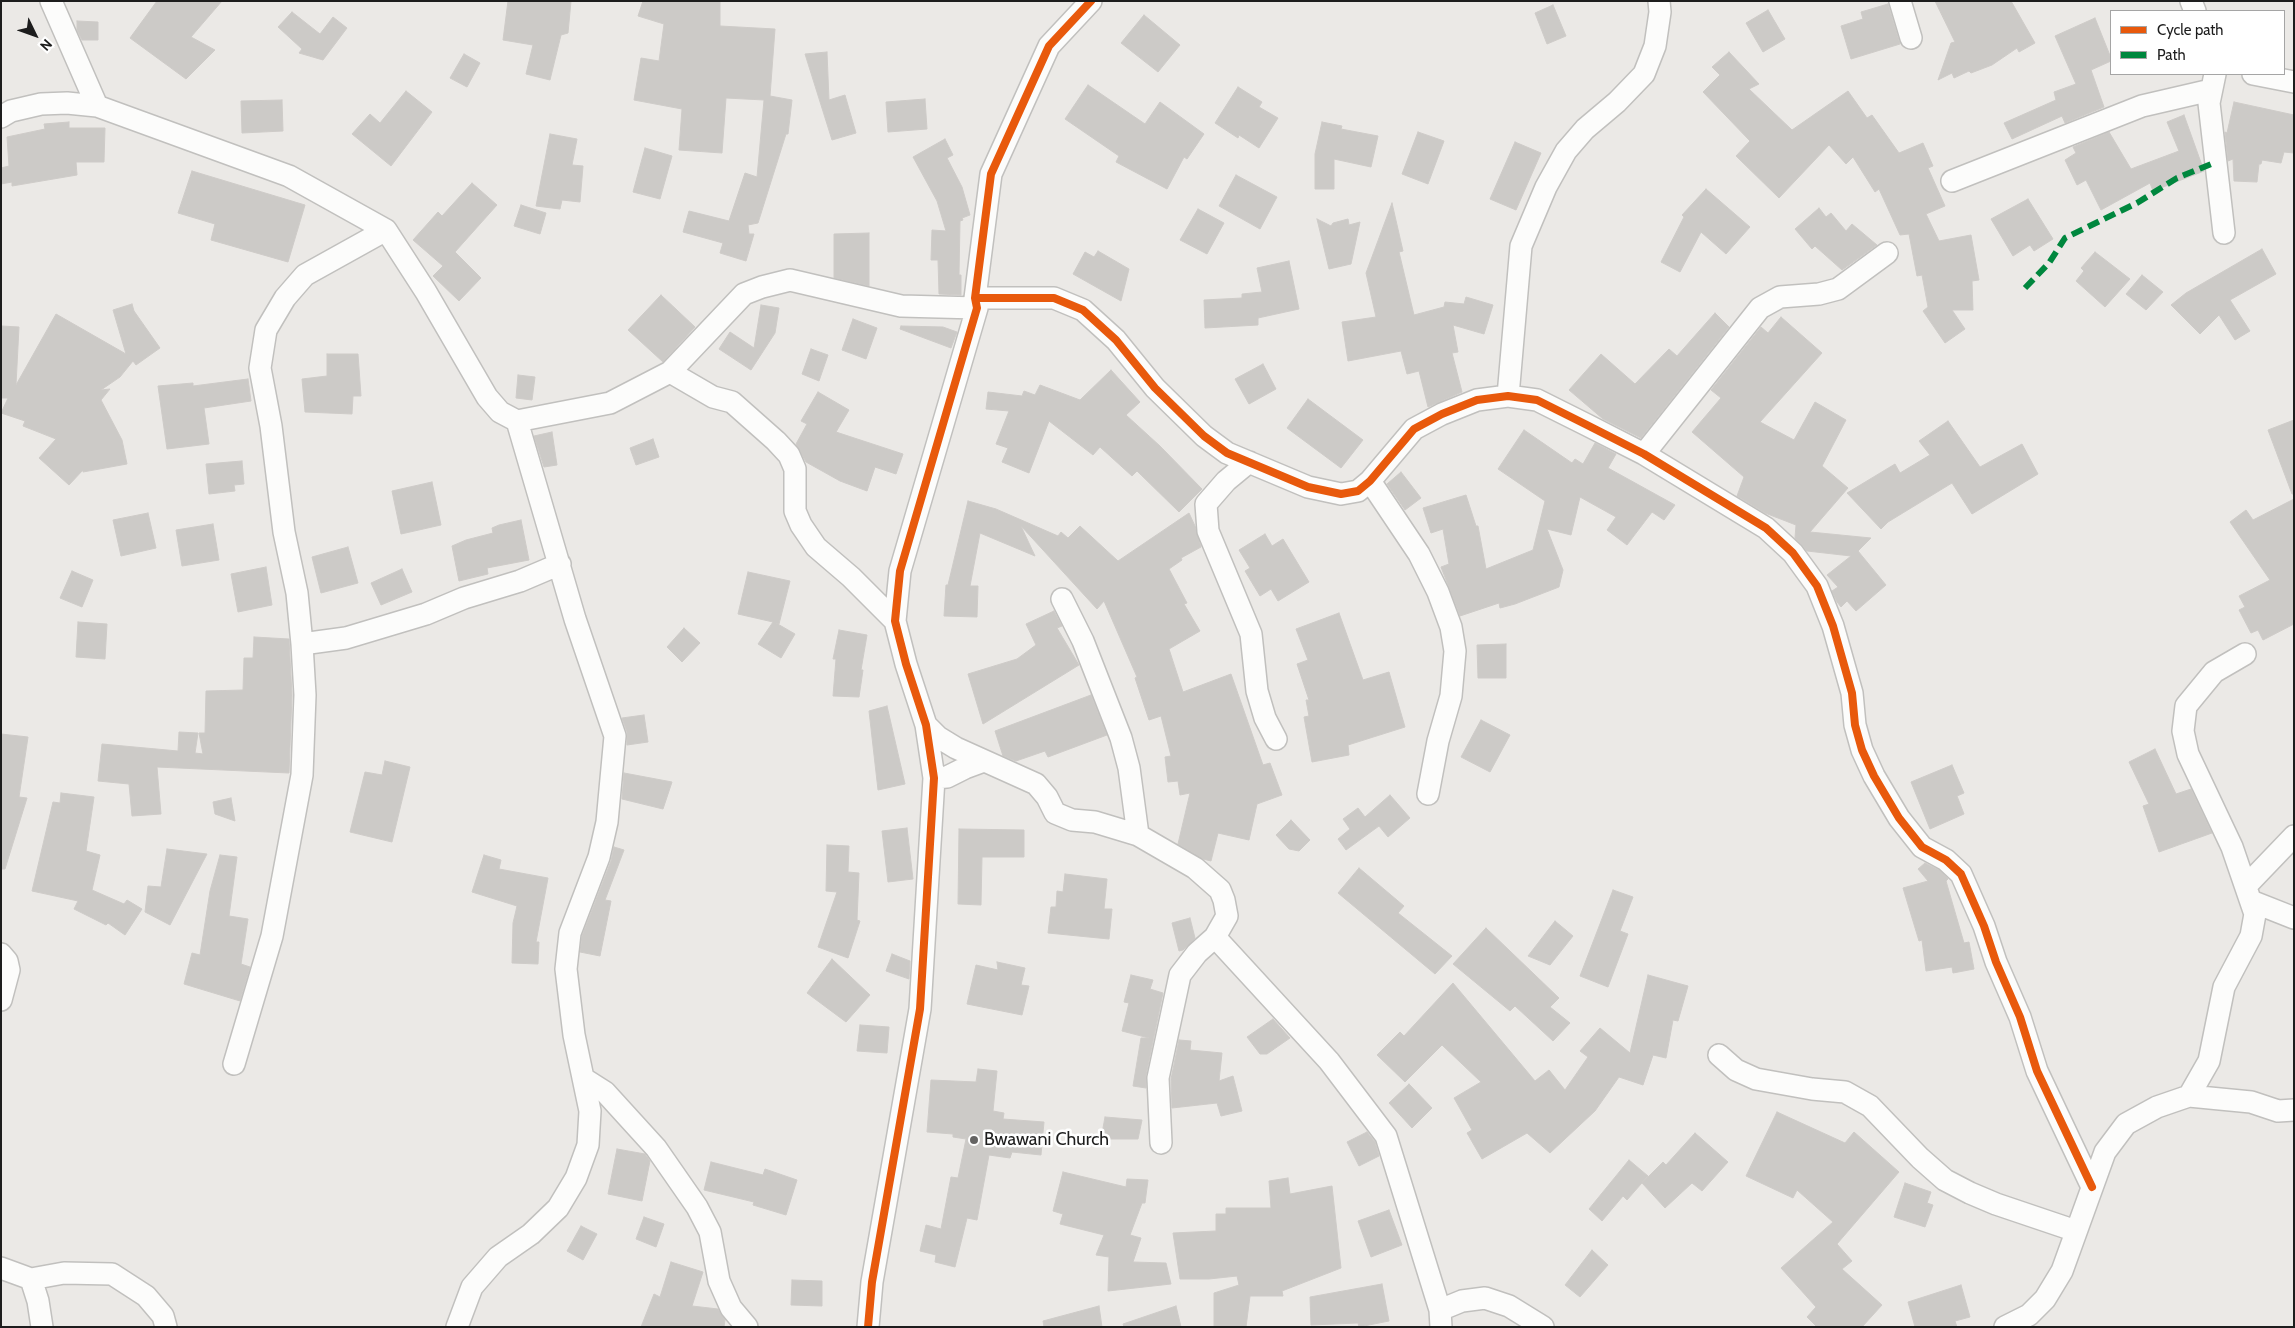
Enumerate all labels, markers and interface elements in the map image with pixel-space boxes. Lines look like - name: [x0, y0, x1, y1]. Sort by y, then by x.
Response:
- north arrow: [10, 10, 60, 60]
- legend: [2110, 10, 2285, 75]
- text: Cycle path: [2157, 21, 2223, 39]
- text: N: [36, 35, 56, 55]
- text: Path: [2157, 46, 2186, 64]
- place label: Bwawani Church: [984, 1129, 1109, 1151]
- marker: Bwawani Church: [968, 1134, 980, 1146]

